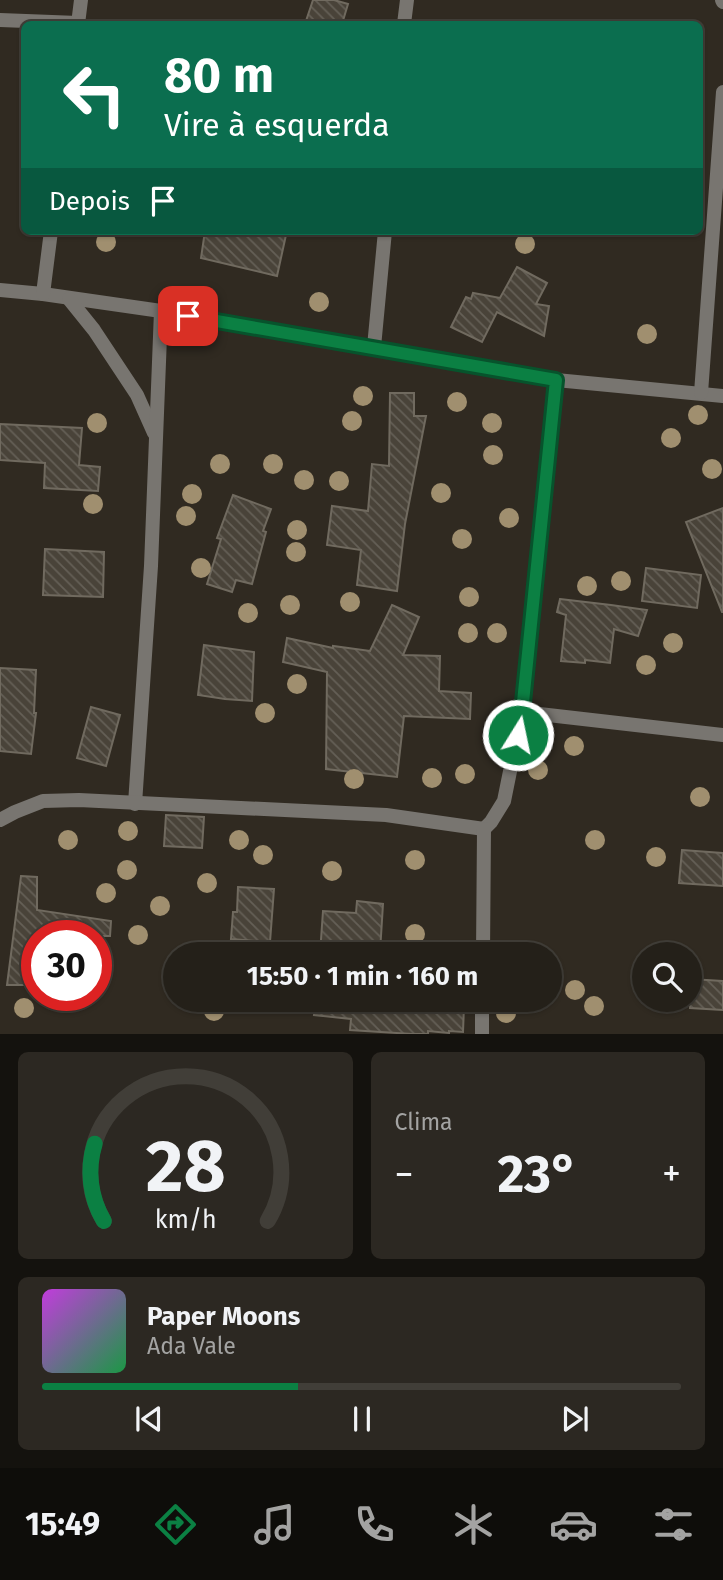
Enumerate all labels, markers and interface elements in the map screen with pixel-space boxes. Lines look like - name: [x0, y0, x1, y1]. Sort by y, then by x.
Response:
- text: 80 m: [164, 46, 274, 105]
- icon: left: [49, 49, 140, 140]
- text: Vire à esquerda: [164, 106, 390, 144]
- icon: arrive: [144, 182, 182, 220]
- text: Depois: [49, 186, 130, 217]
- pin: [158, 286, 218, 346]
- icon: arrive: [169, 297, 207, 335]
- position arrow: [481, 698, 555, 772]
- speed limit sign: 30: [21, 920, 112, 1011]
- map controls: [632, 942, 702, 1012]
- button: search: [632, 942, 702, 1012]
- text: 15:50 · 1 min · 160 m: [247, 961, 478, 992]
- text: Clima: [395, 1108, 453, 1136]
- text: 28: [145, 1124, 225, 1211]
- text: 23°: [497, 1143, 578, 1206]
- text: −: [395, 1151, 414, 1197]
- text: +: [662, 1151, 681, 1197]
- text: km/h: [154, 1205, 216, 1235]
- text: Paper Moons: [147, 1301, 300, 1332]
- text: Ada Vale: [147, 1332, 236, 1360]
- icon: previous: [130, 1400, 168, 1438]
- icon: pause: [343, 1400, 381, 1438]
- icon: next: [556, 1400, 594, 1438]
- icon: directions: [151, 1500, 200, 1549]
- icon: music: [250, 1500, 299, 1549]
- icon: phone: [350, 1500, 399, 1549]
- icon: climate: [449, 1500, 498, 1549]
- icon: car: [549, 1500, 598, 1549]
- icon: filters: [649, 1500, 698, 1549]
- text: 15:49: [25, 1505, 100, 1543]

